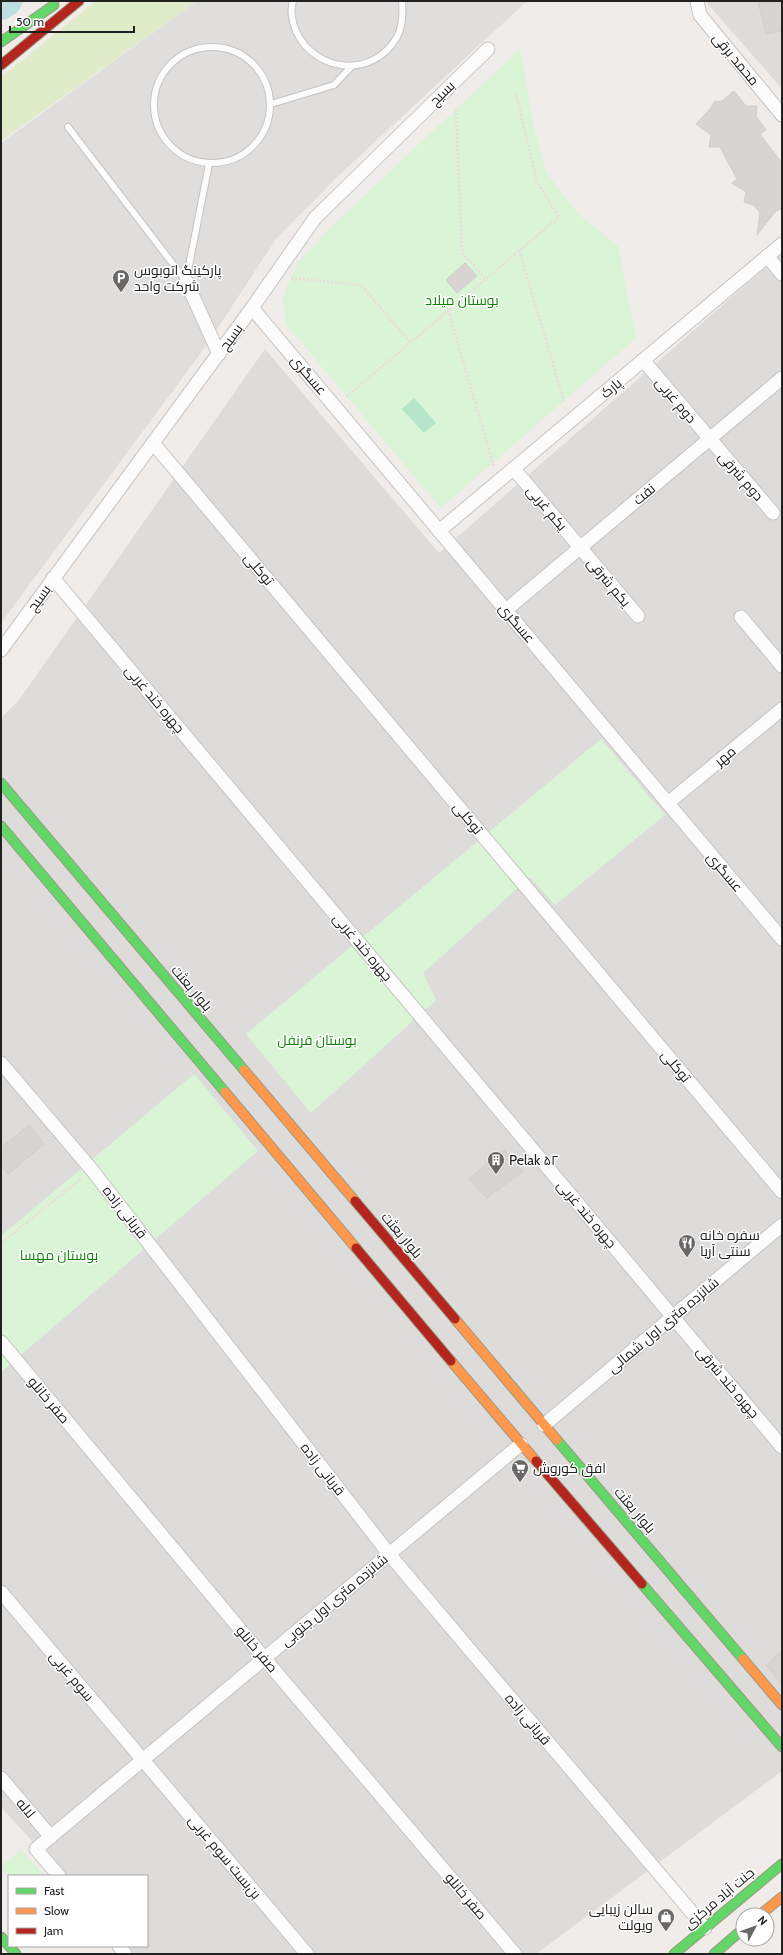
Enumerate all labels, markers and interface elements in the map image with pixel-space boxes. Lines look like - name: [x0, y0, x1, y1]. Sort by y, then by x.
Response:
- scale bar: [10, 8, 134, 34]
- text: 50 m: [16, 14, 44, 29]
- street label: محمد برقی: [709, 29, 763, 89]
- street label: بسیج: [425, 77, 459, 109]
- place label: پارکینگ اتوبوس شرکت واحد: [134, 261, 222, 295]
- parking icon: پارکینگ اتوبوس شرکت واحد: [111, 268, 131, 293]
- park label: بوستان میلاد: [425, 291, 499, 309]
- street label: بسیج: [215, 320, 247, 354]
- street label: عسگری: [287, 351, 331, 399]
- street label: دوم غربی: [651, 373, 701, 427]
- street label: پارک: [597, 374, 626, 403]
- street label: دوم شرقی: [714, 447, 767, 505]
- street label: نفت: [629, 479, 659, 509]
- street label: یکم غربی: [522, 482, 571, 535]
- street label: توکلی: [240, 549, 278, 589]
- street label: یکم شرقی: [582, 554, 635, 611]
- street label: بسیج: [23, 581, 55, 615]
- street label: عسگری: [495, 599, 539, 647]
- street label: چهره خند غربی: [120, 661, 189, 737]
- street label: مهر: [710, 742, 739, 771]
- street label: توکلی: [449, 798, 487, 838]
- street label: عسگری: [703, 848, 747, 896]
- street label: چهره خند غربی: [328, 909, 397, 985]
- street label: بلوار بعثت: [167, 961, 217, 1015]
- park label: بوستان قرنفل: [277, 1031, 357, 1049]
- street label: توکلی: [657, 1046, 695, 1086]
- building icon: Pelak ۵۲: [486, 1150, 506, 1175]
- place label: Pelak ۵۲: [509, 1151, 558, 1169]
- street label: چهره خند غربی: [552, 1176, 621, 1252]
- street label: قربانی زاده: [99, 1182, 151, 1242]
- street label: بلوار بعثت: [377, 1208, 427, 1262]
- place label: سفره خانه سنتی آریا: [700, 1226, 760, 1260]
- restaurant icon: سفره خانه سنتی آریا: [677, 1233, 697, 1258]
- park label: بوستان مهسا: [20, 1246, 98, 1264]
- street label: شانزده متری اول شمالی: [604, 1273, 722, 1377]
- street label: چهره خند شرقی: [692, 1342, 763, 1422]
- street label: صفر خانلو: [24, 1373, 74, 1427]
- street label: قربانی زاده: [297, 1439, 349, 1499]
- supermarket icon: افق کوروش: [510, 1458, 530, 1483]
- place label: افق کوروش: [533, 1459, 606, 1477]
- street label: بلوار بعثت: [610, 1483, 660, 1537]
- street label: شانزده متری اول جنوبی: [277, 1550, 391, 1650]
- street label: صفر خانلو: [232, 1622, 282, 1676]
- street label: سوم غربی: [45, 1647, 98, 1705]
- street label: قربانی زاده: [501, 1689, 555, 1749]
- street label: لاله: [12, 1794, 40, 1822]
- street label: بن‌بست سوم غربی: [184, 1811, 265, 1903]
- street label: جنت آباد مرکزی: [680, 1863, 758, 1933]
- street label: صفر خانلو: [441, 1869, 491, 1923]
- legend: [8, 1875, 148, 1947]
- text: Fast: [44, 1883, 64, 1898]
- place label: سالن زیبایی ویولت: [589, 1900, 653, 1934]
- text: Slow: [44, 1903, 69, 1918]
- shop icon: سالن زیبایی ویولت: [656, 1907, 676, 1932]
- north arrow: [735, 1907, 775, 1947]
- text: N: [755, 1913, 770, 1928]
- text: Jam: [43, 1923, 63, 1938]

